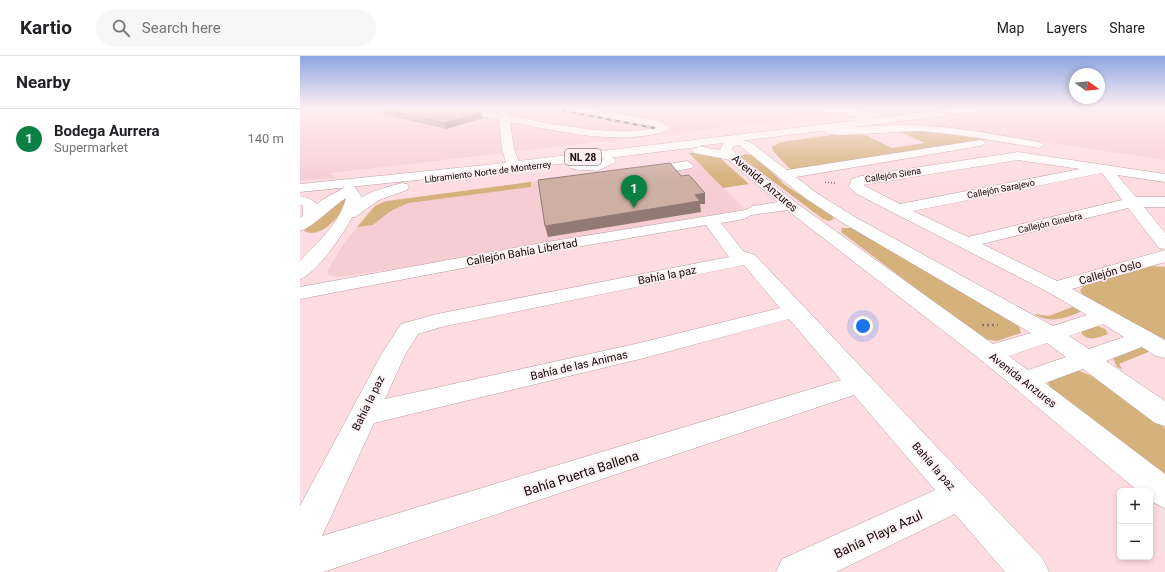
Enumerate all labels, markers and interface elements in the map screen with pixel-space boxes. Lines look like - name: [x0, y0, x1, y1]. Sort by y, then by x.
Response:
- search box: [96, 10, 376, 46]
- text: Kartio: [20, 16, 72, 39]
- icon: search: [110, 17, 132, 39]
- text: Search here: [142, 19, 221, 37]
- text: Map: [997, 20, 1024, 36]
- text: Layers: [1046, 20, 1087, 36]
- text: Share: [1109, 20, 1145, 36]
- north arrow: [1069, 68, 1105, 104]
- text: Nearby: [16, 72, 71, 92]
- text: Bodega Aurrera: [54, 122, 160, 140]
- text: 1: [25, 131, 33, 146]
- text: 140 m: [247, 131, 284, 146]
- text: Supermarket: [54, 140, 128, 155]
- road number: NL 28: [565, 149, 601, 165]
- street label: Avenida Anzures: [729, 152, 800, 215]
- street label: Libramiento Norte de Monterrey: [424, 159, 553, 185]
- street label: Callejón Siena: [864, 166, 922, 184]
- pin: 1: [621, 175, 647, 208]
- street label: Callejón Sarajevo: [966, 178, 1036, 200]
- street label: Callejón Ginebra: [1017, 211, 1083, 235]
- street label: Callejón Bahía Libertad: [465, 236, 579, 269]
- street label: Callejón Oslo: [1077, 257, 1143, 288]
- street label: Bahía la paz: [637, 263, 698, 288]
- your location: [853, 316, 873, 336]
- street label: Bahía de las Animas: [529, 348, 629, 383]
- street label: Avenida Anzures: [987, 350, 1059, 411]
- street label: Bahía la paz: [350, 373, 388, 433]
- street label: Bahía la paz: [909, 440, 958, 493]
- street label: Bahía Puerta Ballena: [522, 448, 641, 499]
- map controls: [1117, 488, 1153, 560]
- button: +: [1117, 488, 1153, 524]
- street label: Bahía Playa Azul: [832, 507, 925, 562]
- button: −: [1117, 524, 1153, 560]

